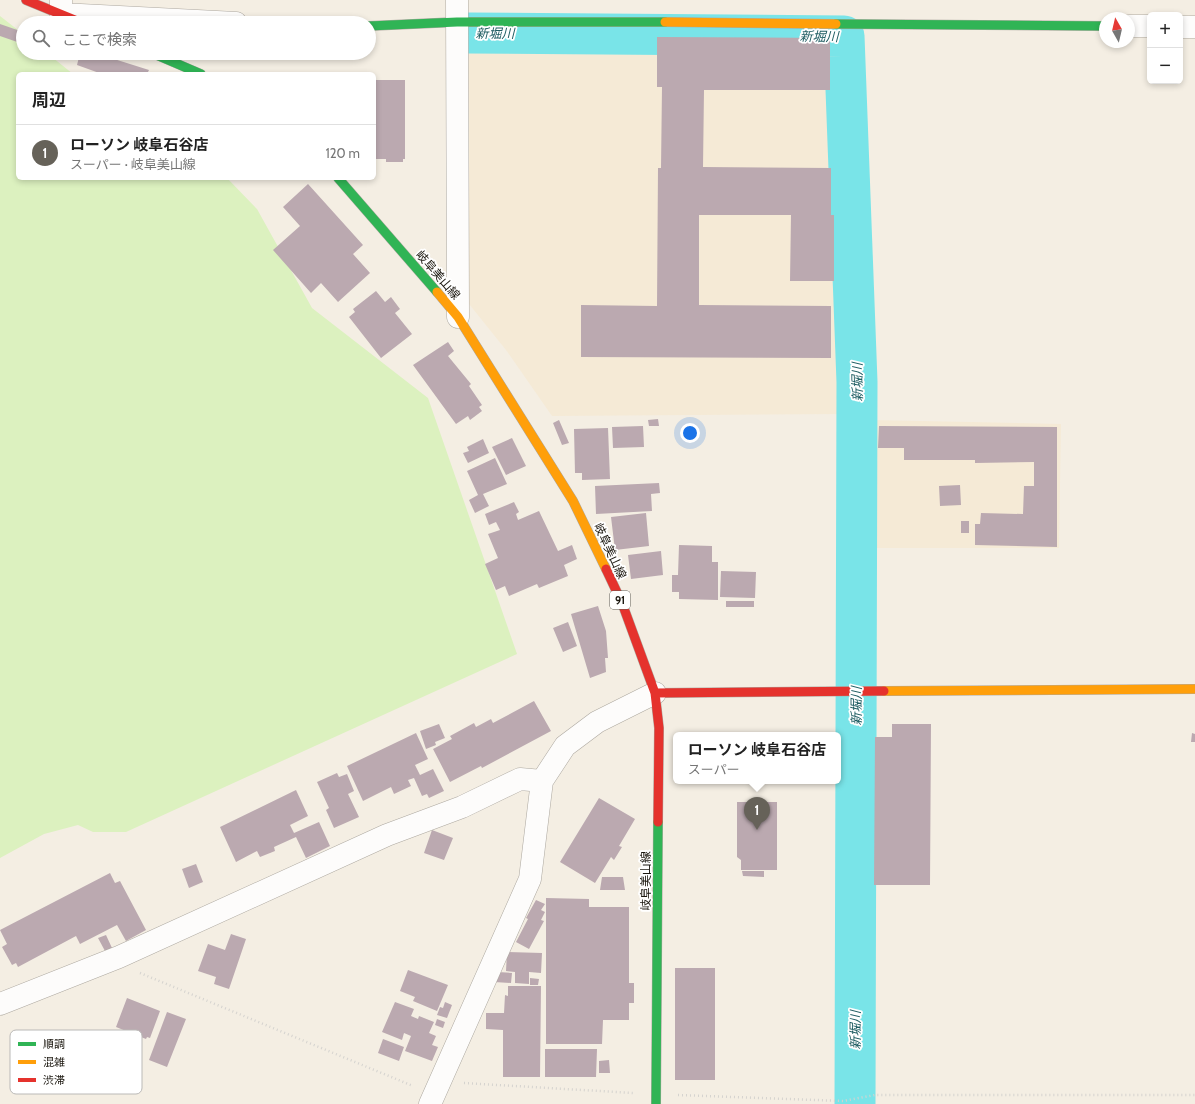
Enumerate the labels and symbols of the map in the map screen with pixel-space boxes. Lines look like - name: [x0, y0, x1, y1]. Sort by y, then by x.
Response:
- north arrow: [1099, 12, 1135, 48]
- water label: 新堀川: [475, 25, 516, 41]
- water label: 新堀川: [799, 28, 841, 44]
- street label: 岐阜美山線: [413, 247, 464, 302]
- water label: 新堀川: [849, 360, 865, 402]
- your location: [680, 423, 700, 443]
- street label: 岐阜美山線: [591, 520, 630, 581]
- road number: 91: [610, 591, 630, 609]
- water label: 新堀川: [848, 685, 864, 726]
- pin: 1: [744, 797, 770, 830]
- street label: 岐阜美山線: [638, 851, 653, 911]
- water label: 新堀川: [847, 1009, 863, 1050]
- legend: [10, 1030, 142, 1094]
- text: 順調: [43, 1037, 65, 1051]
- text: 混雑: [43, 1055, 65, 1069]
- text: 渋滞: [43, 1073, 65, 1087]

